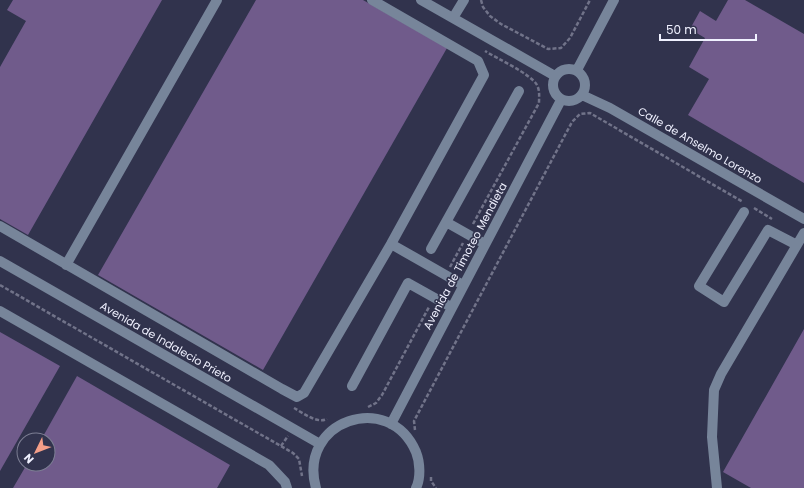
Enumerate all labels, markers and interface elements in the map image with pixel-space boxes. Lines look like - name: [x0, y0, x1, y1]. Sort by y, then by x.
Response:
- scale bar: [660, 16, 756, 42]
- text: 50 m: [666, 21, 697, 38]
- street label: Calle de Anselmo Lorenzo: [635, 103, 765, 187]
- street label: Avenida de Timoteo Mendieta: [419, 180, 511, 332]
- street label: Avenida de Indalecio Prieto: [97, 298, 235, 386]
- north arrow: [16, 432, 56, 472]
- text: N: [20, 450, 37, 467]

